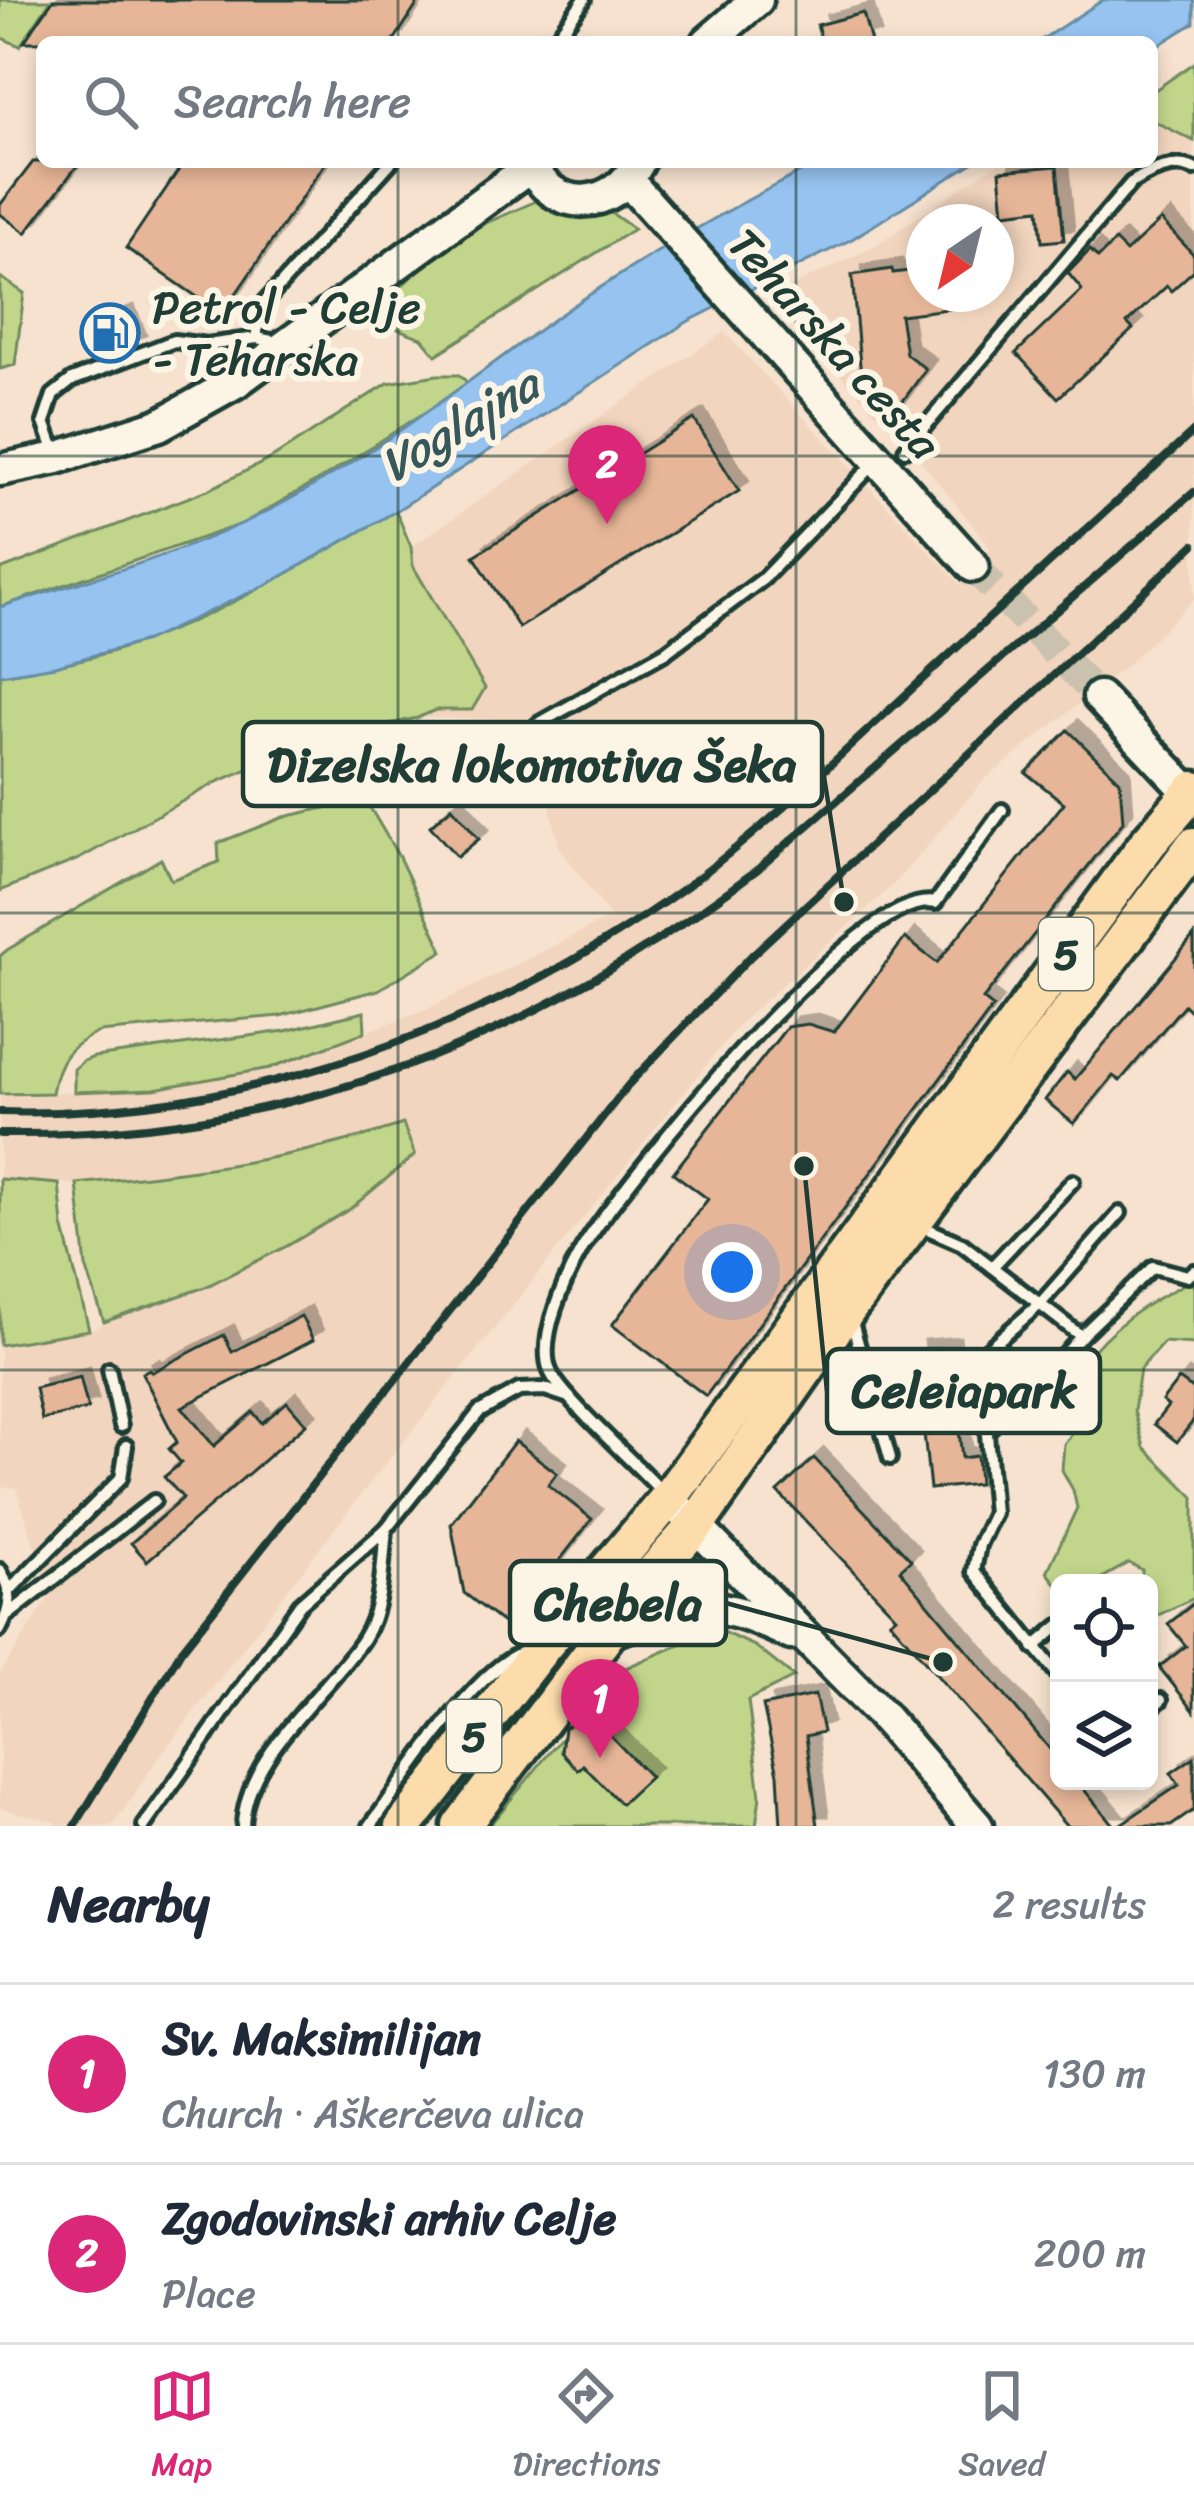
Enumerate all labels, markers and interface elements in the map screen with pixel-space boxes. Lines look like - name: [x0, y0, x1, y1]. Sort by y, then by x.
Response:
- search box: [36, 36, 1158, 168]
- text: Search here: [174, 62, 411, 142]
- icon: search: [78, 69, 144, 135]
- north arrow: [906, 204, 1014, 312]
- street label: Teharska cesta: [707, 209, 962, 479]
- place label: Petrol - Celje - Teharska: [152, 268, 421, 400]
- fuel station icon: Petrol - Celje - Teharska: [79, 302, 141, 364]
- water label: Voglajna: [362, 341, 559, 506]
- pin: 2: [568, 425, 646, 524]
- callout: Dizelska lokomotiva Šeka: [243, 722, 822, 806]
- text: Dizelska lokomotiva Šeka: [267, 722, 797, 807]
- road number: 5: [1039, 918, 1093, 990]
- your location: [702, 1242, 762, 1302]
- text: Celeiapark: [851, 1348, 1078, 1433]
- callout: Celeiapark: [827, 1349, 1100, 1433]
- callout: Chebela: [510, 1561, 726, 1645]
- text: Chebela: [533, 1561, 703, 1646]
- map controls: [1050, 1574, 1158, 1790]
- button: locate: [1050, 1574, 1158, 1682]
- pin: 1: [561, 1659, 639, 1758]
- button: layers: [1050, 1682, 1158, 1790]
- road number: 5: [447, 1700, 501, 1772]
- text: Nearby: [48, 1859, 209, 1949]
- text: 2 results: [992, 1870, 1146, 1939]
- text: Sv. Maksimilijan: [162, 1999, 481, 2079]
- text: 1: [79, 2039, 95, 2108]
- text: 130 m: [1043, 2039, 1146, 2108]
- text: Church · Aškerčeva ulica: [162, 2079, 584, 2148]
- text: Zgodovinski arhiv Celje: [162, 2179, 616, 2259]
- text: 2: [76, 2219, 98, 2288]
- text: 200 m: [1034, 2219, 1146, 2288]
- text: Place: [162, 2259, 256, 2328]
- tab: Map: [149, 2363, 215, 2493]
- tab: Directions: [513, 2363, 660, 2493]
- tab: Saved: [958, 2363, 1045, 2493]

